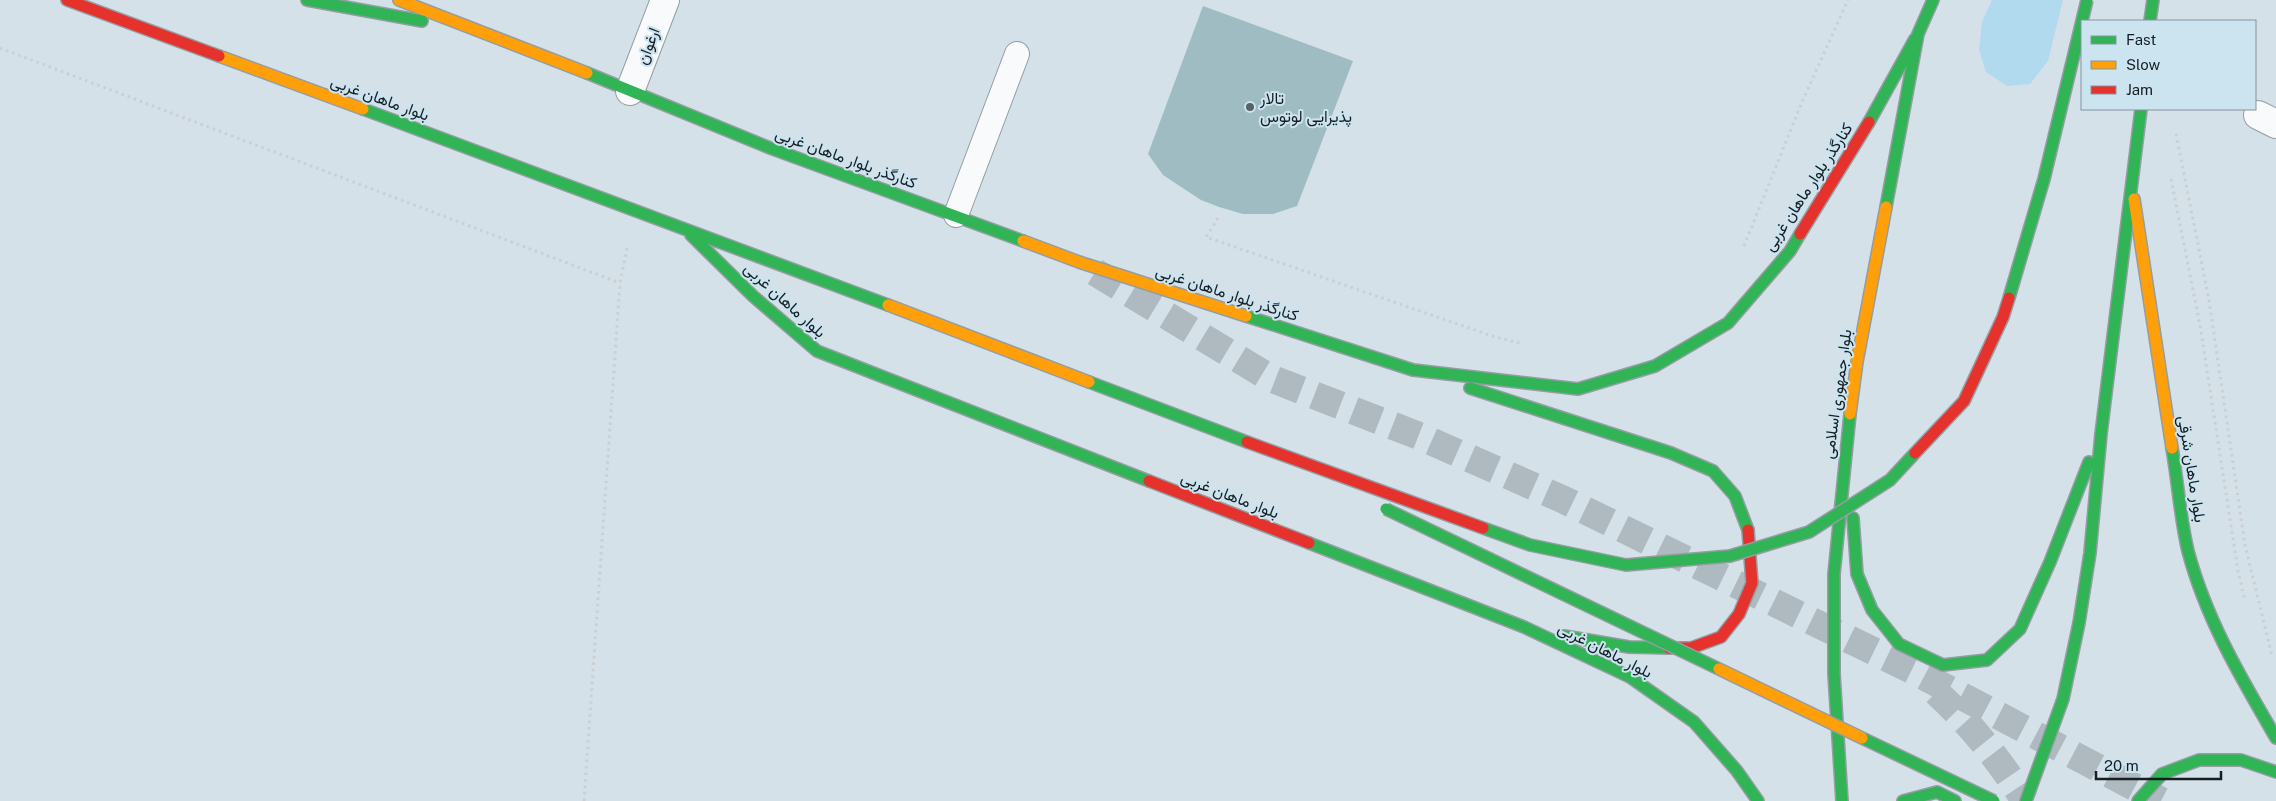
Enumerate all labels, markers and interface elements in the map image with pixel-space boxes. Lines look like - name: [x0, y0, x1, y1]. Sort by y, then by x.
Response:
- legend: [2081, 20, 2256, 110]
- street label: ارغوان: [632, 25, 665, 67]
- text: Fast: [2126, 31, 2156, 48]
- text: Slow: [2126, 56, 2161, 73]
- street label: بلوار ماهان غربی: [328, 71, 432, 126]
- text: Jam: [2126, 81, 2153, 98]
- place label: تالار پذیرایی لوتوس: [1259, 89, 1352, 128]
- marker: تالار پذیرایی لوتوس: [1244, 101, 1256, 113]
- street label: کنارگذر بلوار ماهان غربی: [1759, 119, 1857, 255]
- street label: کنارگذر بلوار ماهان غربی: [772, 124, 919, 193]
- street label: بلوار ماهان غربی: [740, 258, 830, 342]
- street label: کنارگذر بلوار ماهان غربی: [1153, 261, 1301, 326]
- street label: بلوار جمهوری اسلامی: [1818, 328, 1857, 460]
- street label: بلوار ماهان شرقی: [2173, 414, 2210, 524]
- street label: بلوار ماهان غربی: [1178, 468, 1282, 523]
- street label: بلوار ماهان غربی: [1554, 618, 1655, 683]
- scale bar: [2096, 748, 2221, 780]
- text: 20 m: [2104, 757, 2139, 774]

